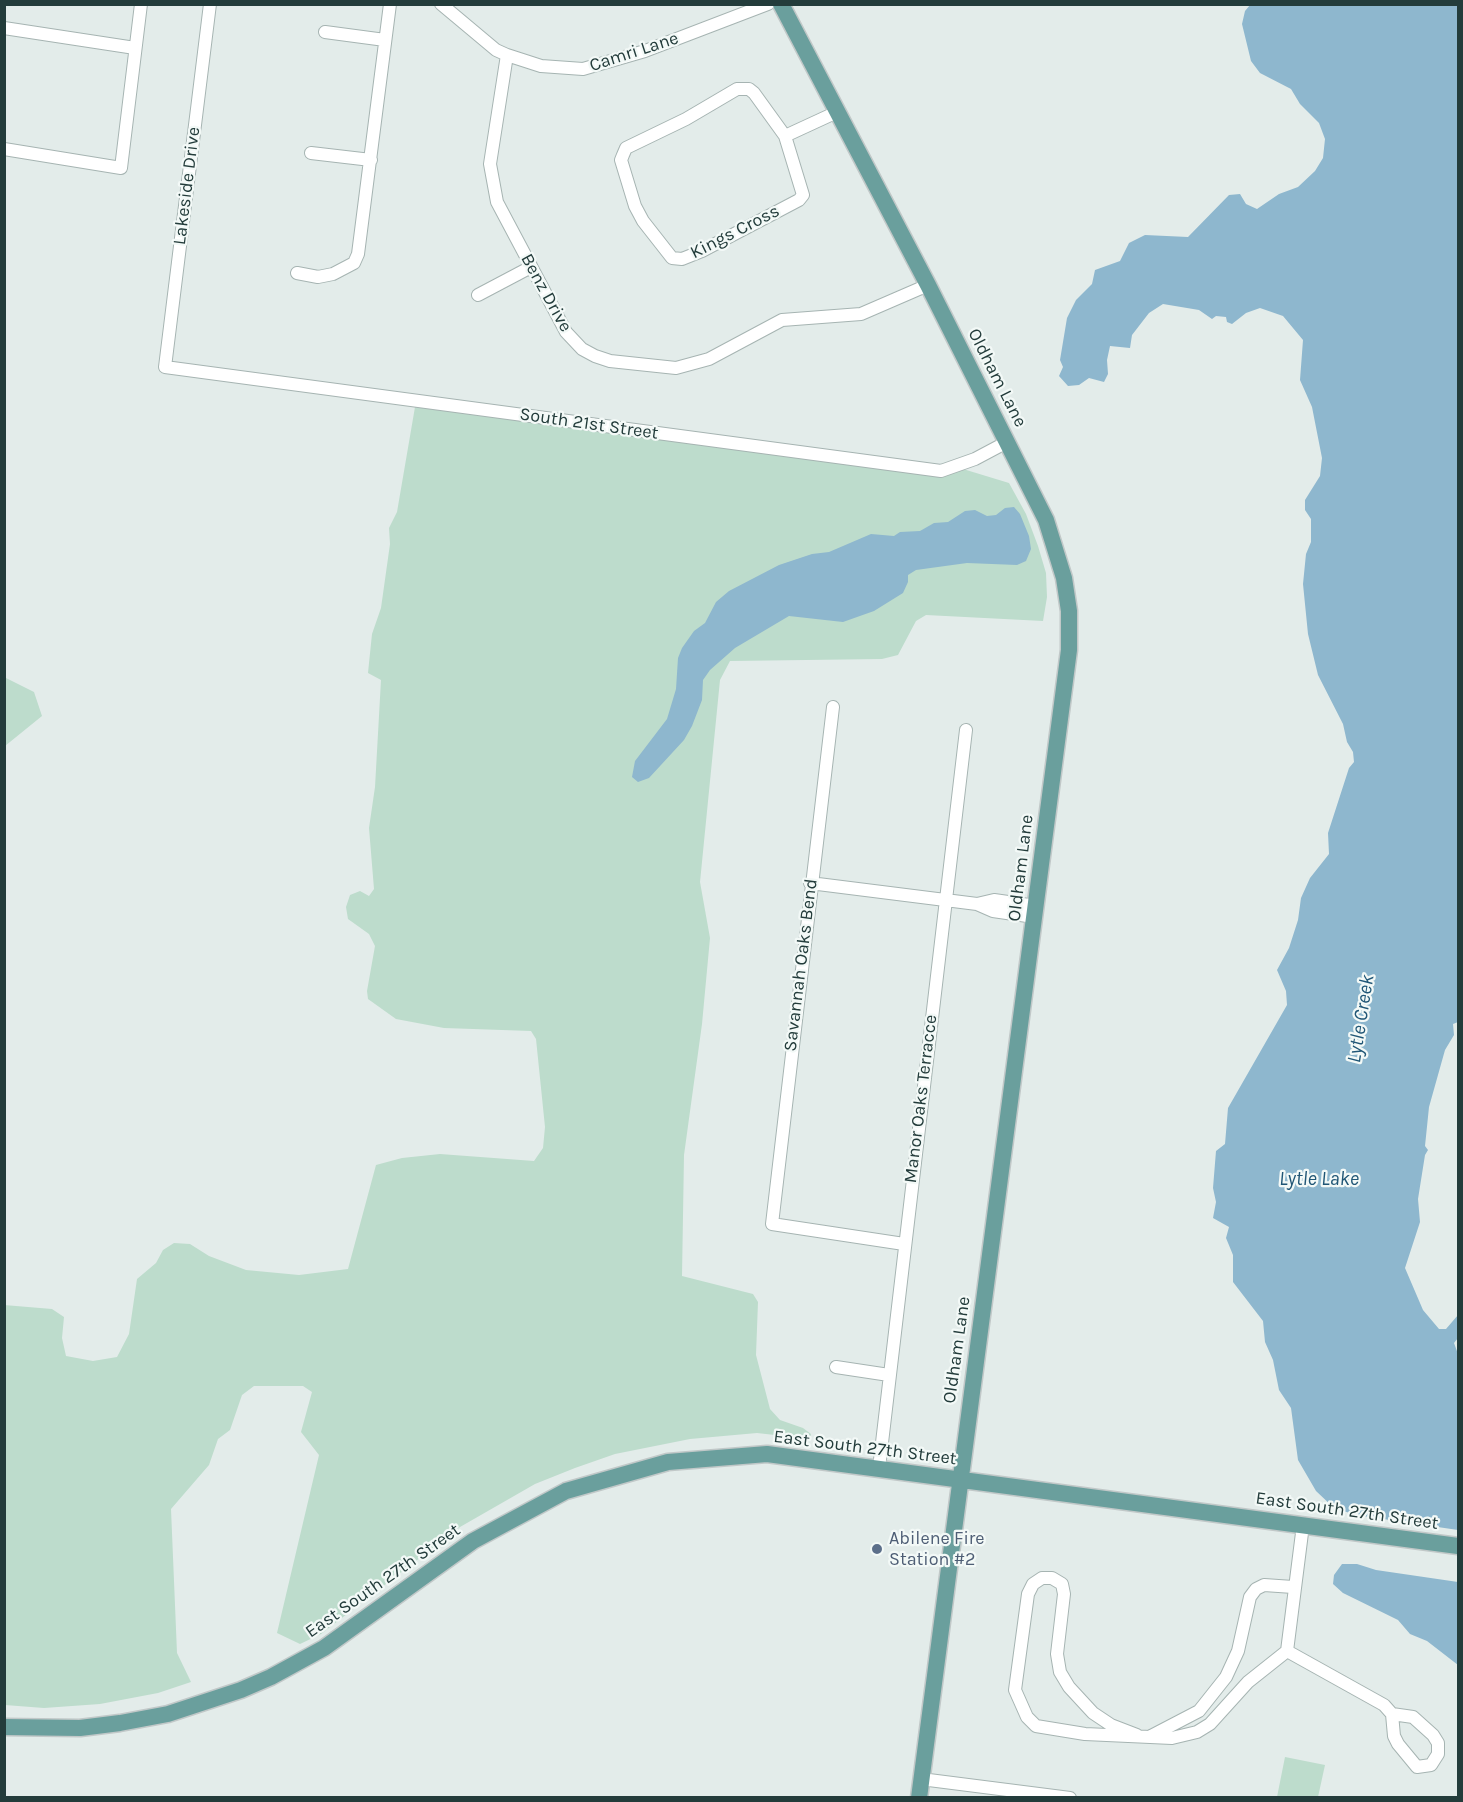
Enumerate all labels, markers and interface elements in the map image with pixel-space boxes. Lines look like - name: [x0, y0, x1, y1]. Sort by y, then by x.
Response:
- street label: Camri Lane: [587, 27, 681, 77]
- street label: Lakeside Drive: [169, 126, 205, 246]
- street label: Kings Cross: [687, 200, 783, 264]
- street label: Benz Drive: [516, 250, 576, 336]
- street label: Oldham Lane: [963, 325, 1031, 431]
- street label: South 21st Street: [518, 404, 660, 444]
- street label: Oldham Lane: [1004, 813, 1038, 923]
- street label: Savannah Oaks Bend: [780, 877, 822, 1053]
- water label: Lytle Creek: [1342, 973, 1380, 1065]
- street label: Manor Oaks Terracce: [900, 1013, 942, 1185]
- water label: Lytle Lake: [1279, 1167, 1359, 1191]
- street label: Oldham Lane: [939, 1295, 975, 1405]
- street label: East South 27th Street: [772, 1426, 958, 1470]
- street label: East South 27th Street: [1254, 1487, 1440, 1535]
- street label: East South 27th Street: [301, 1519, 465, 1643]
- place label: Abilene Fire Station #2: [889, 1528, 985, 1570]
- marker: Abilene Fire Station #2: [870, 1542, 884, 1556]

